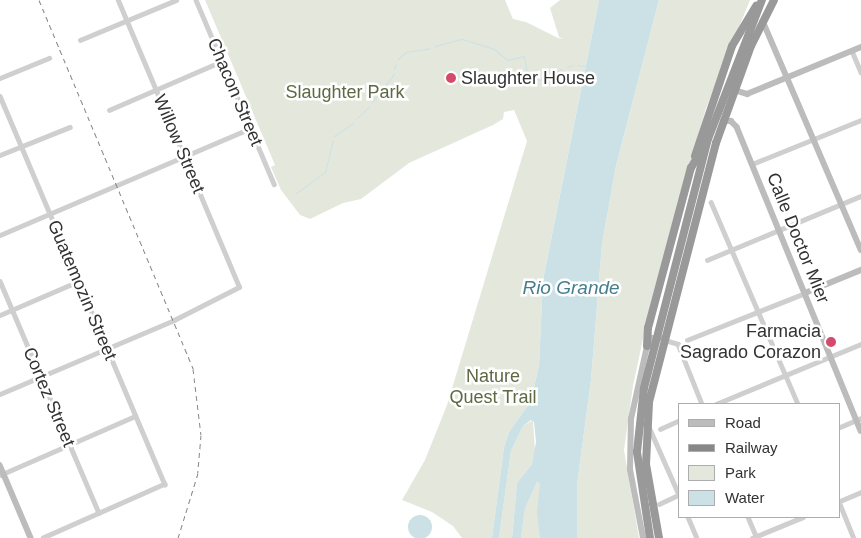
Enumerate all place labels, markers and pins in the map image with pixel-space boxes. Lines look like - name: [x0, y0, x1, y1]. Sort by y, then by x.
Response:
- place label: Slaughter House: [461, 67, 595, 89]
- marker: Slaughter House: [445, 72, 457, 84]
- place label: Farmacia Sagrado Corazon: [680, 321, 821, 364]
- marker: Farmacia Sagrado Corazon: [825, 336, 837, 348]

